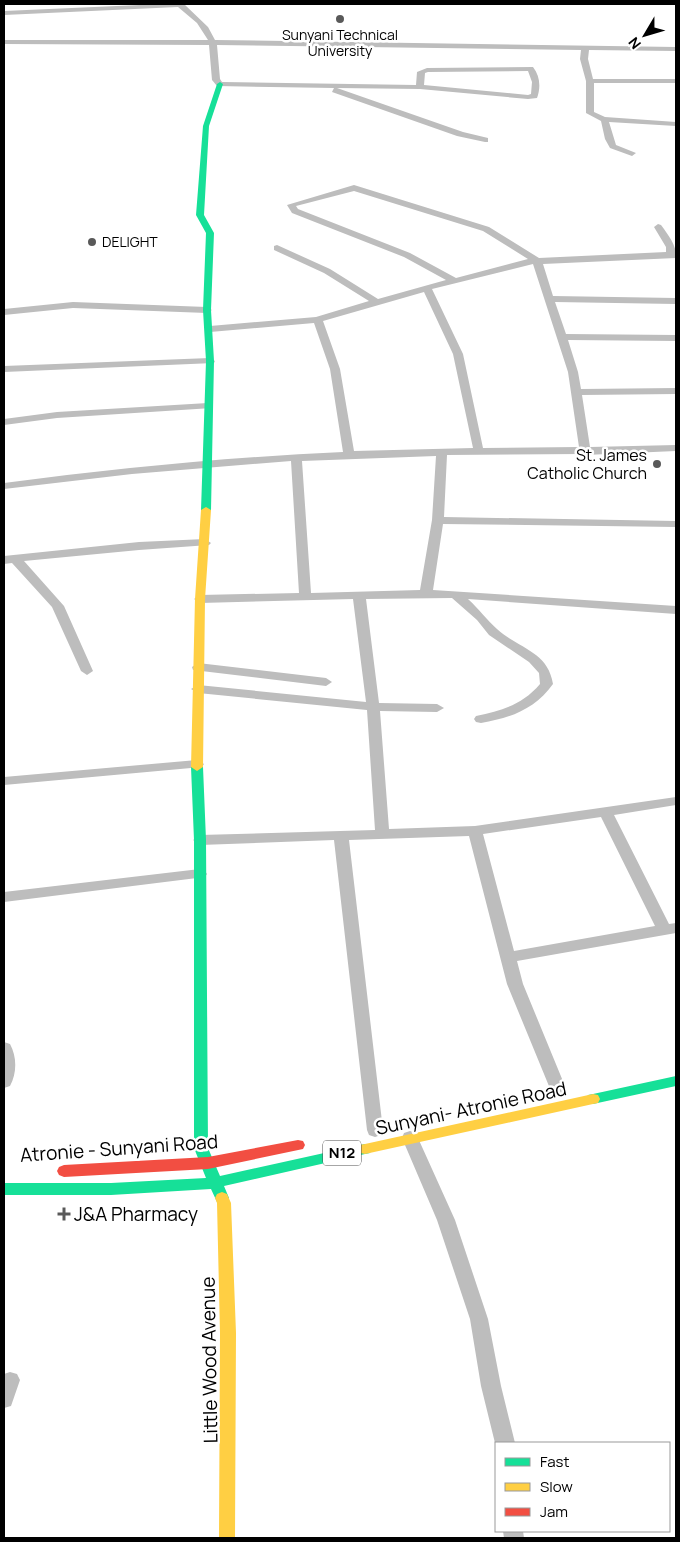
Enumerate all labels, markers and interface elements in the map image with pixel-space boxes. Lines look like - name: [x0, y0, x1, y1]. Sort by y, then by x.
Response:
- north arrow: [620, 10, 670, 60]
- marker: Sunyani Technical University: [334, 13, 346, 25]
- place label: Sunyani Technical University: [282, 25, 398, 60]
- text: N: [624, 33, 645, 53]
- place label: DELIGHT: [102, 232, 158, 251]
- marker: DELIGHT: [86, 236, 98, 248]
- place label: St. James Catholic Church: [527, 444, 647, 484]
- marker: St. James Catholic Church: [651, 458, 663, 470]
- street label: Sunyani- Atronie Road: [373, 1075, 569, 1141]
- street label: Atronie - Sunyani Road: [19, 1128, 219, 1168]
- road number: N12: [323, 1140, 361, 1166]
- place label: J&A Pharmacy: [74, 1201, 198, 1227]
- marker: J&A Pharmacy: [58, 1208, 70, 1220]
- street label: Little Wood Avenue: [195, 1276, 223, 1444]
- legend: [495, 1442, 670, 1532]
- text: Fast: [540, 1451, 569, 1472]
- text: Slow: [540, 1476, 573, 1497]
- text: Jam: [540, 1501, 568, 1522]

